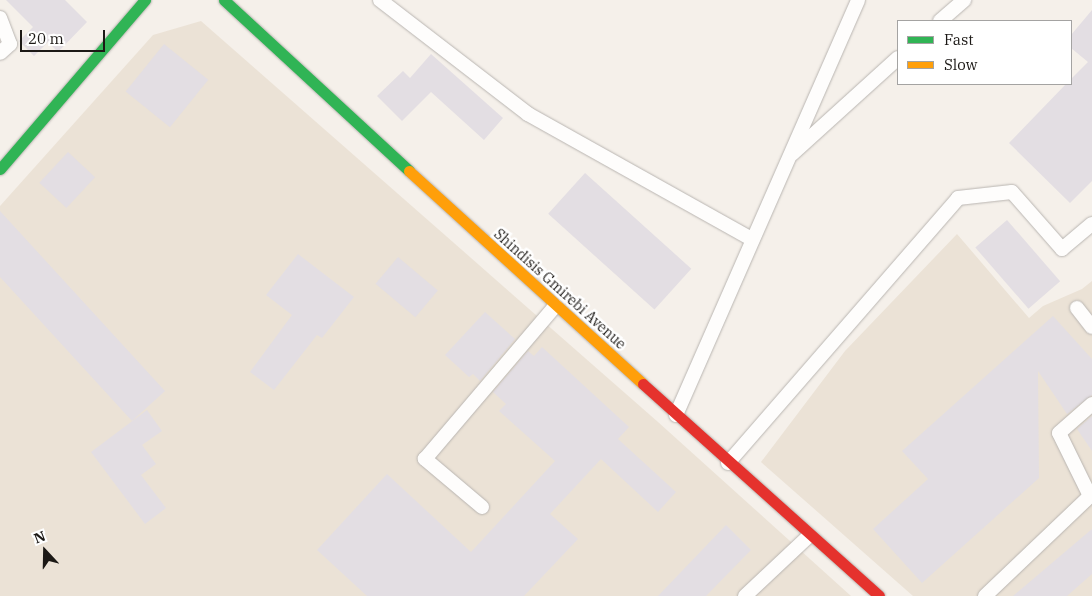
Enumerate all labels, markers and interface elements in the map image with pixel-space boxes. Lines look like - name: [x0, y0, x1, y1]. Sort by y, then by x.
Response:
- scale bar: [22, 20, 108, 52]
- legend: [897, 20, 1072, 85]
- text: 20 m: [28, 29, 64, 48]
- text: Fast: [944, 30, 974, 49]
- text: Slow: [944, 55, 977, 74]
- street label: Shindisis Gmirebi Avenue: [491, 225, 629, 353]
- north arrow: [20, 526, 70, 576]
- text: N: [31, 527, 48, 547]

